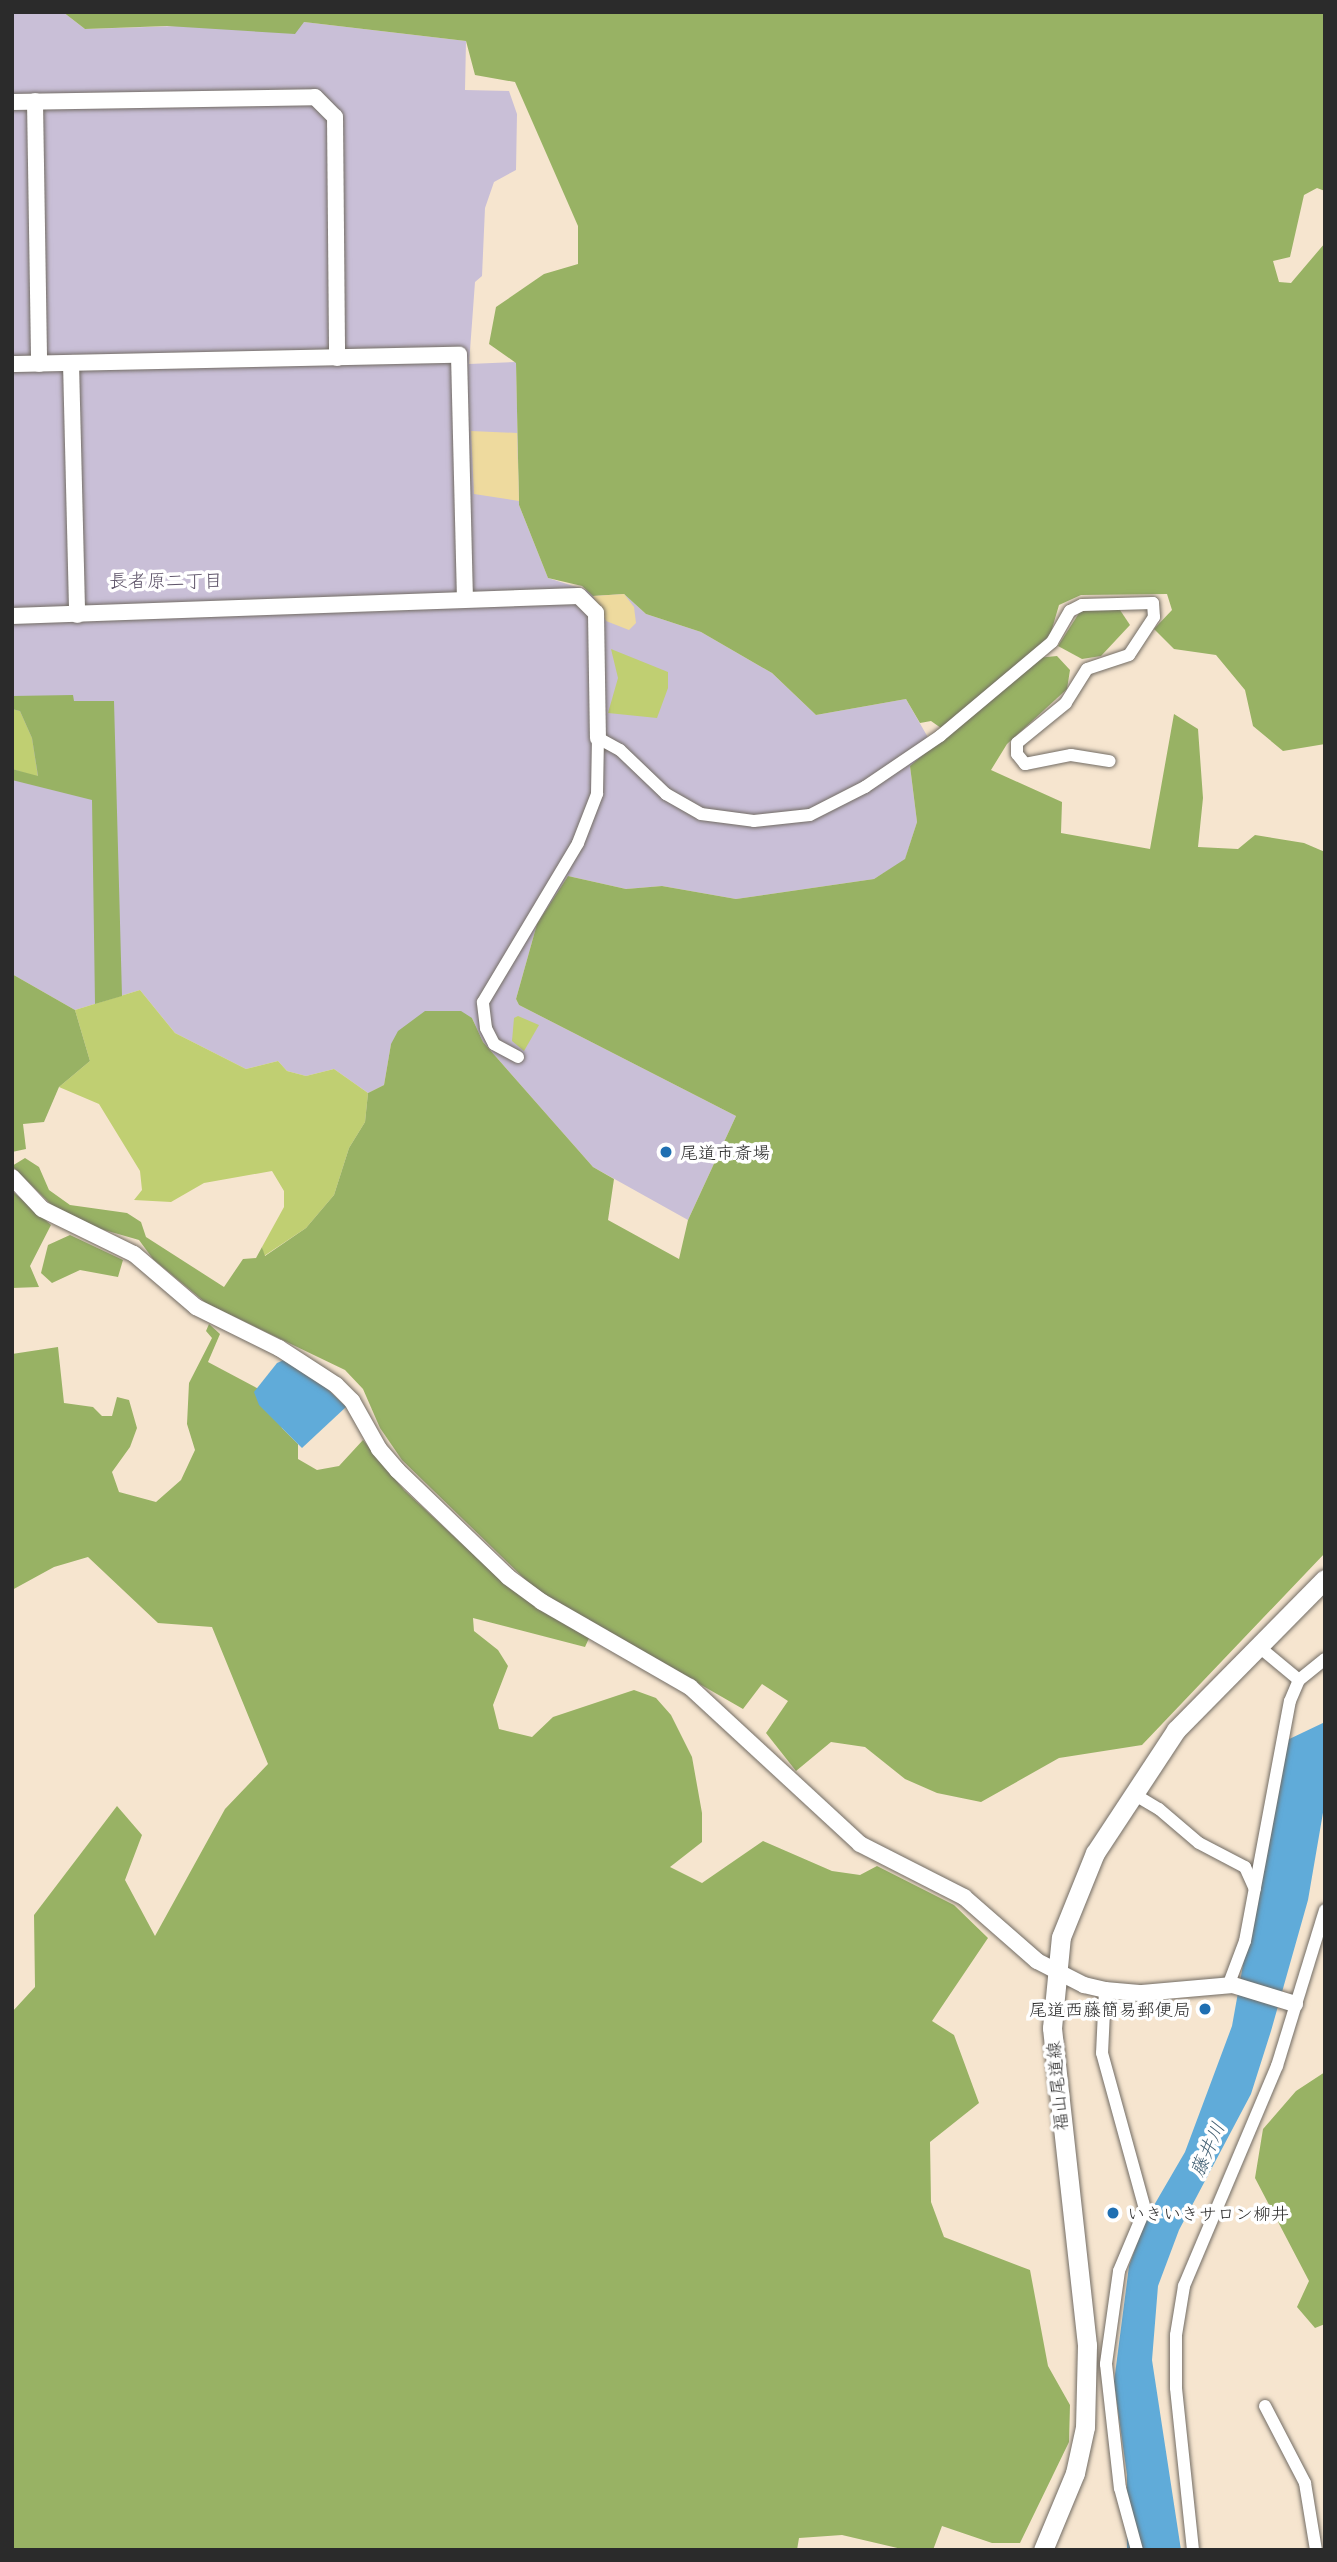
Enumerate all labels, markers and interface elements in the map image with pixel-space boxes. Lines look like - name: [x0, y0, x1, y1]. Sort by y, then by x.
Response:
- district label: 長者原二丁目: [109, 569, 223, 591]
- place label: 尾道市斎場: [680, 1141, 770, 1163]
- marker: 尾道市斎場: [658, 1144, 674, 1160]
- place label: 尾道西藤簡易郵便局: [1029, 1998, 1191, 2020]
- marker: 尾道西藤簡易郵便局: [1197, 2001, 1213, 2017]
- street label: 福山尾道線: [1042, 2040, 1072, 2132]
- water label: 藤井川: [1185, 2118, 1229, 2180]
- place label: いきいきサロン柳井: [1127, 2202, 1289, 2224]
- marker: いきいきサロン柳井: [1105, 2205, 1121, 2221]

